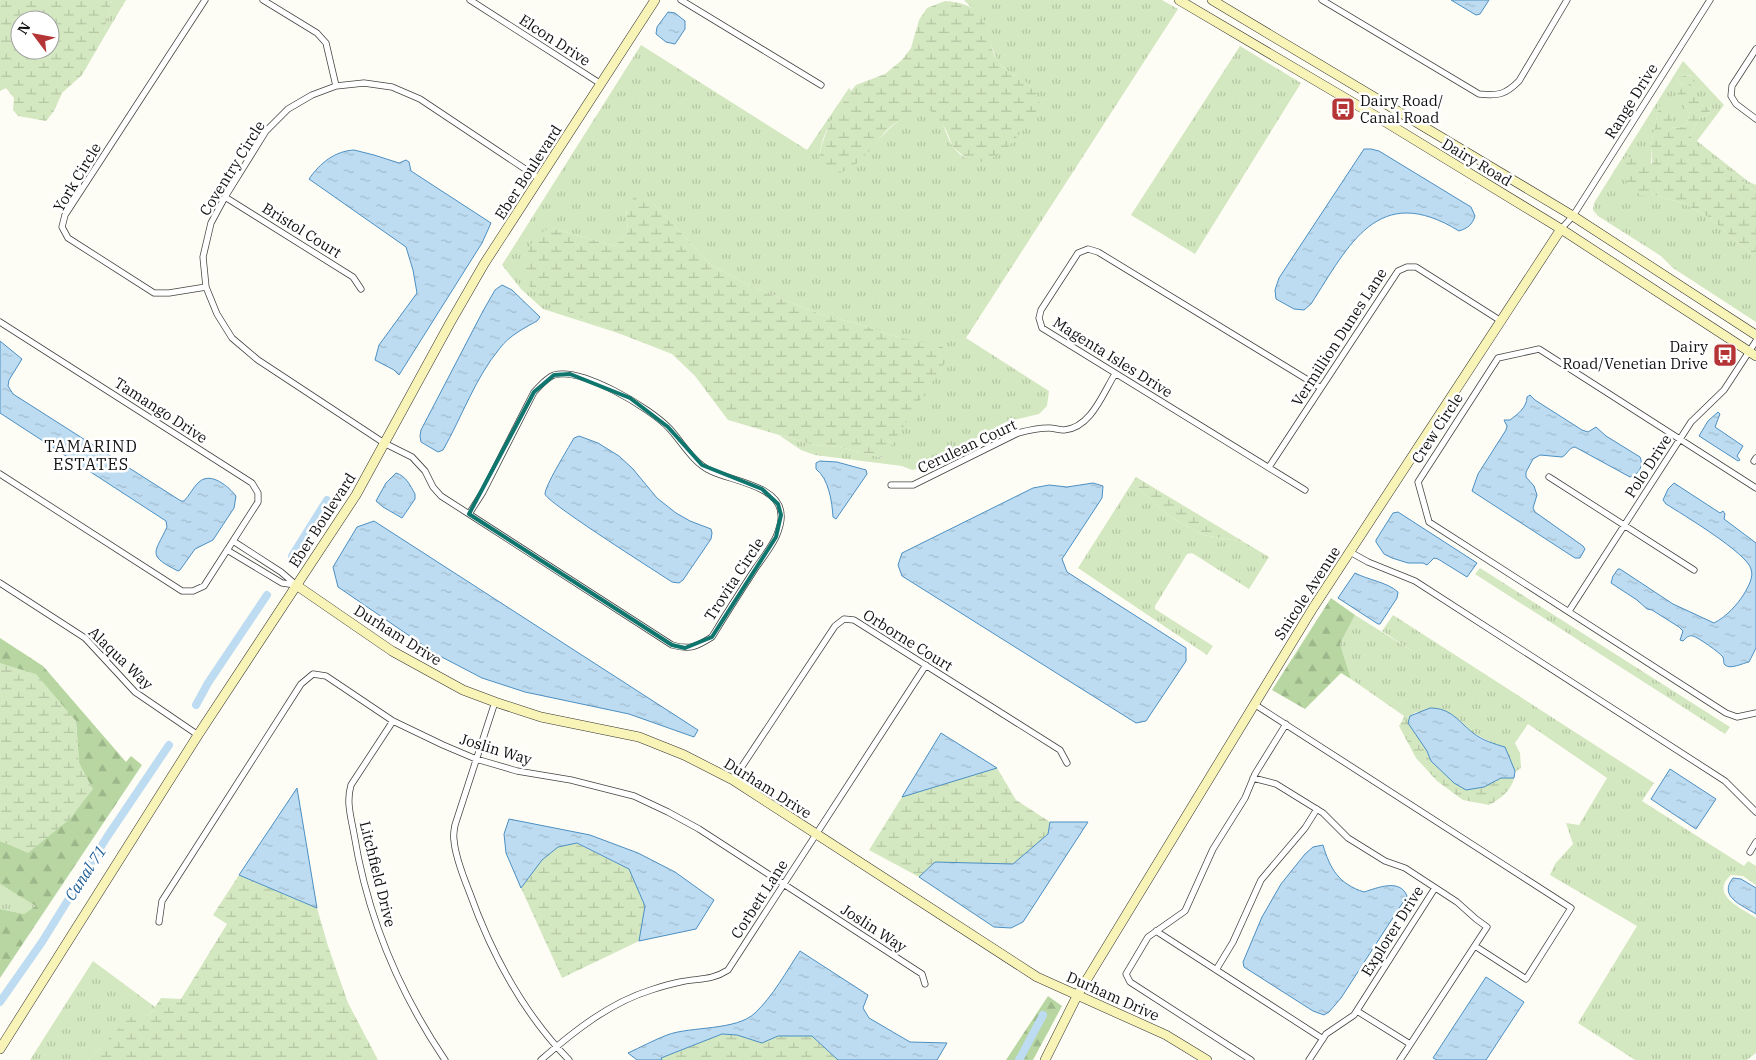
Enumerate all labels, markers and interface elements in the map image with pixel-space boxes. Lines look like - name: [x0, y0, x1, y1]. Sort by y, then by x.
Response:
- north arrow: [10, 10, 60, 60]
- street label: Elcon Drive: [516, 10, 594, 70]
- text: N: [13, 19, 35, 38]
- street label: Range Drive: [1600, 60, 1662, 142]
- place label: Dairy Road/ Canal Road: [1360, 91, 1443, 127]
- bus stop icon: Dairy Road/ Canal Road: [1330, 96, 1356, 122]
- street label: Coventry Circle: [195, 117, 269, 219]
- street label: Eber Boulevard: [490, 121, 566, 223]
- street label: Dairy Road: [1439, 134, 1515, 190]
- street label: York Circle: [49, 139, 105, 215]
- street label: Bristol Court: [259, 198, 345, 262]
- street label: Vermillion Dunes Lane: [1287, 264, 1391, 410]
- street label: Magenta Isles Drive: [1050, 312, 1176, 402]
- place label: Dairy Road/Venetian Drive: [1562, 337, 1708, 373]
- bus stop icon: Dairy Road/Venetian Drive: [1712, 342, 1738, 368]
- street label: Tamango Drive: [111, 373, 211, 447]
- street label: Crew Circle: [1407, 389, 1467, 467]
- street label: Cerulean Court: [914, 415, 1020, 477]
- street label: Polo Drive: [1620, 431, 1676, 501]
- district label: TAMARIND ESTATES: [44, 436, 138, 474]
- street label: Eber Boulevard: [284, 469, 360, 571]
- street label: Trovita Circle: [700, 534, 768, 624]
- street label: Snicole Avenue: [1270, 543, 1344, 643]
- street label: Durham Drive: [351, 601, 445, 669]
- street label: Orborne Court: [860, 605, 956, 675]
- street label: Alaqua Way: [85, 623, 157, 693]
- street label: Joslin Way: [458, 729, 534, 769]
- street label: Durham Drive: [721, 754, 815, 822]
- street label: Litchfield Drive: [356, 819, 400, 929]
- water label: Canal 71: [60, 842, 110, 904]
- street label: Corbett Lane: [726, 856, 792, 942]
- street label: Explorer Drive: [1357, 882, 1427, 980]
- street label: Joslin Way: [838, 900, 910, 956]
- street label: Durham Drive: [1064, 967, 1162, 1025]

